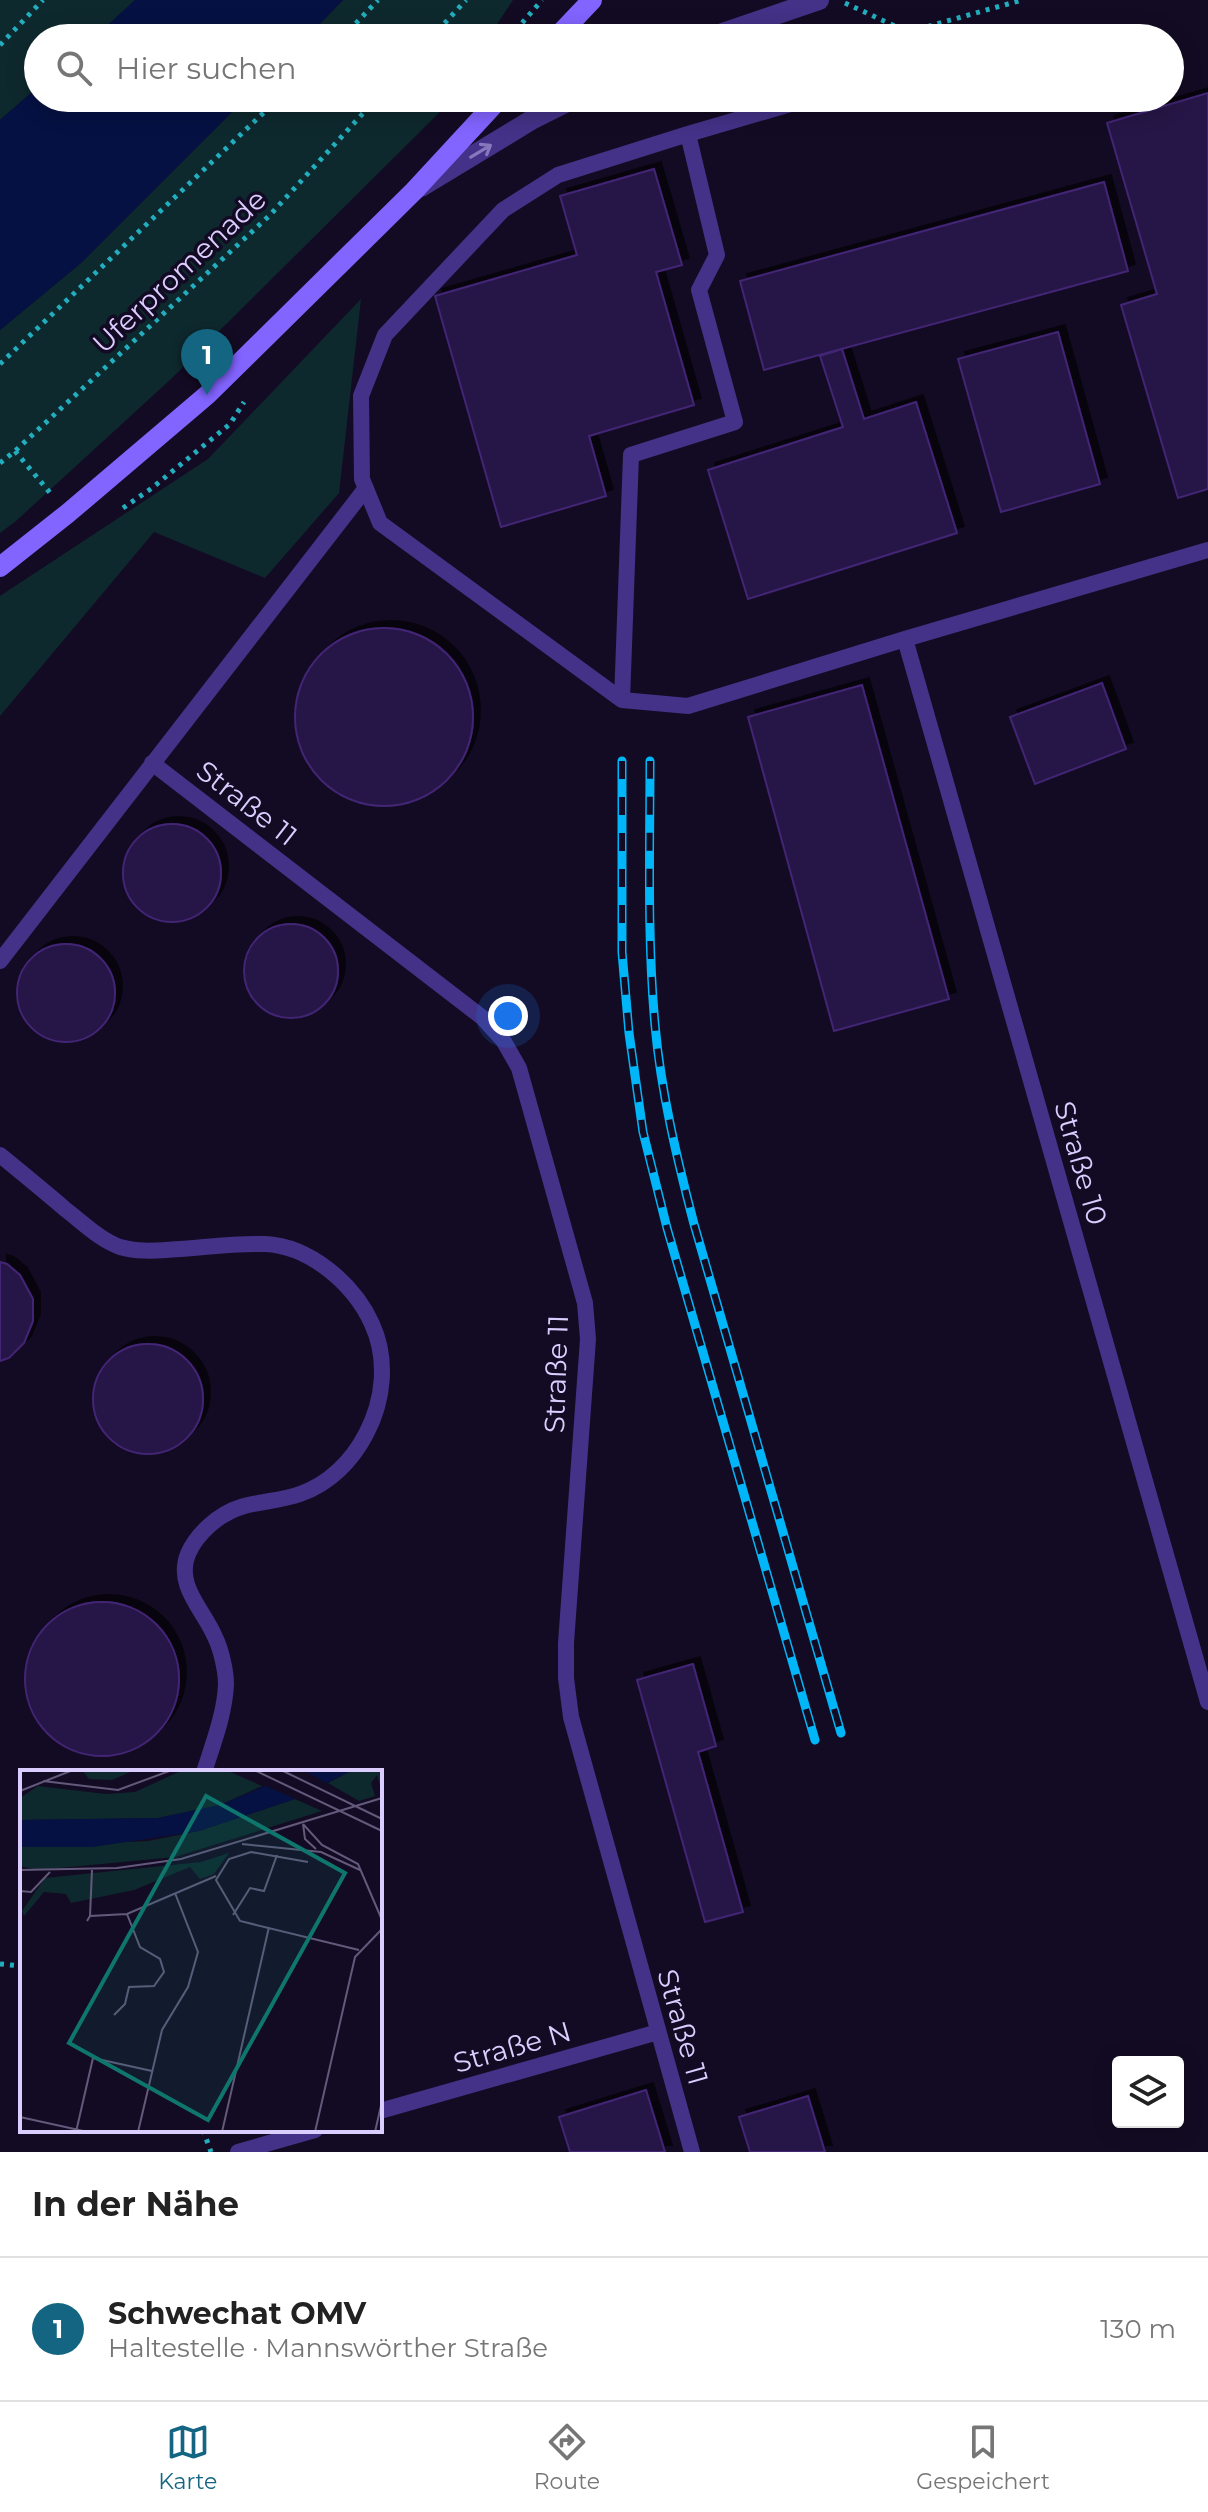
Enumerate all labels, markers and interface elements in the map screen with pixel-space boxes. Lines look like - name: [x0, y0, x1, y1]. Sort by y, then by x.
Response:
- search box: [24, 24, 1184, 112]
- icon: search: [52, 46, 96, 90]
- text: Hier suchen: [116, 50, 297, 87]
- one-way arrow: [469, 143, 492, 159]
- street label: Uferpromenade: [85, 182, 273, 360]
- pin: 1: [181, 329, 233, 395]
- street label: Straße 11: [190, 753, 304, 853]
- your location: [488, 996, 528, 1036]
- street label: Straße 10: [1047, 1097, 1115, 1229]
- street label: Straße 11: [537, 1314, 575, 1434]
- inset map: [20, 1770, 382, 2132]
- street label: Straße 11: [650, 1965, 716, 2089]
- street label: Straße N: [449, 2014, 575, 2080]
- map controls: [1112, 2056, 1184, 2128]
- button: layers: [1112, 2056, 1184, 2128]
- text: In der Nähe: [32, 2183, 239, 2225]
- text: Schwechat OMV: [108, 2295, 366, 2332]
- text: 1: [53, 2313, 63, 2345]
- text: 130 m: [1100, 2313, 1176, 2345]
- text: Haltestelle · Mannswörther Straße: [108, 2332, 548, 2364]
- tab: Karte: [158, 2420, 217, 2495]
- tab: Route: [534, 2420, 600, 2495]
- tab: Gespeichert: [916, 2420, 1050, 2495]

